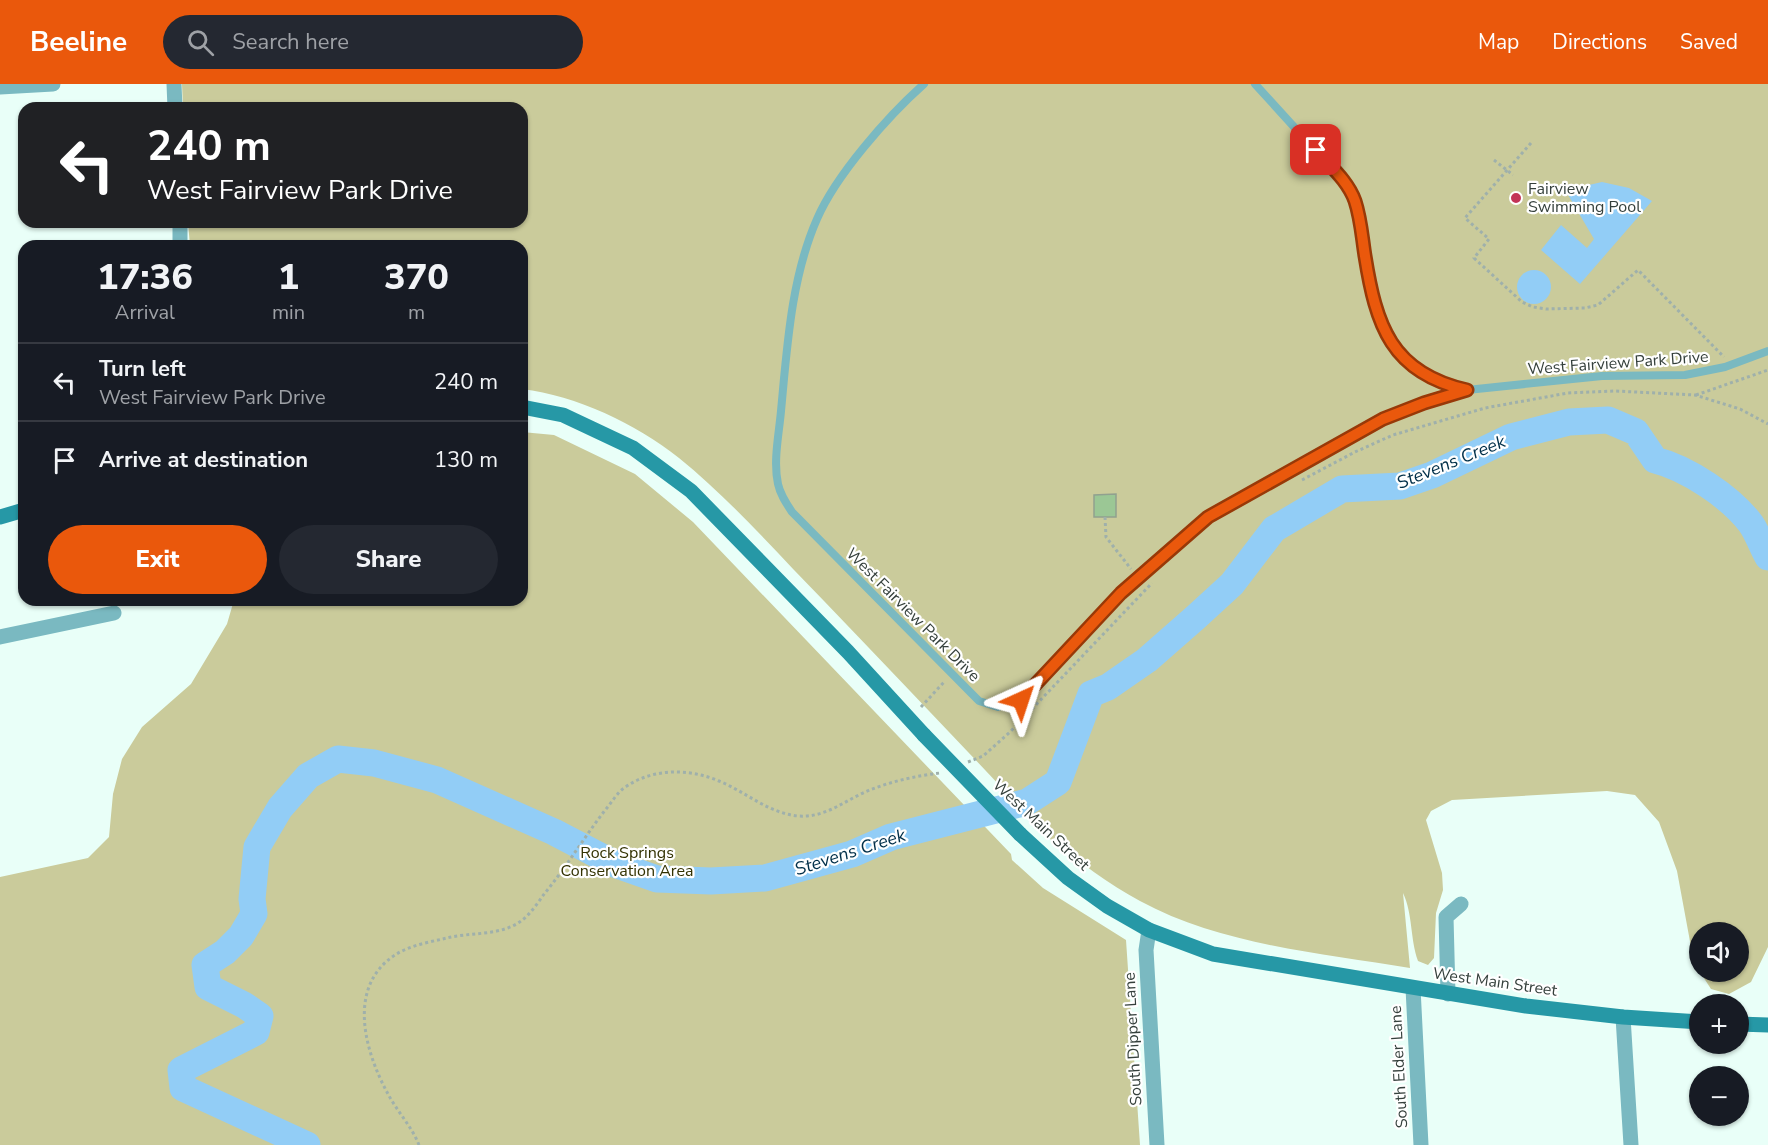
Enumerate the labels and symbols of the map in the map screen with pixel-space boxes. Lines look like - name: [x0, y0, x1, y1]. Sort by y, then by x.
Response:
- pin: [1290, 124, 1341, 175]
- place label: Fairview Swimming Pool: [1528, 178, 1641, 218]
- marker: Fairview Swimming Pool: [1509, 191, 1523, 205]
- street label: West Fairview Park Drive: [1527, 346, 1709, 380]
- water label: Stevens Creek: [1393, 429, 1510, 495]
- street label: West Fairview Park Drive: [841, 543, 985, 687]
- position arrow: [989, 668, 1053, 732]
- street label: West Main Street: [988, 774, 1095, 876]
- water label: Stevens Creek: [791, 822, 910, 881]
- park label: Rock Springs Conservation Area: [561, 842, 693, 882]
- street label: West Main Street: [1431, 962, 1559, 1002]
- street label: South Dipper Lane: [1119, 972, 1147, 1106]
- street label: South Elder Lane: [1385, 1005, 1413, 1129]

